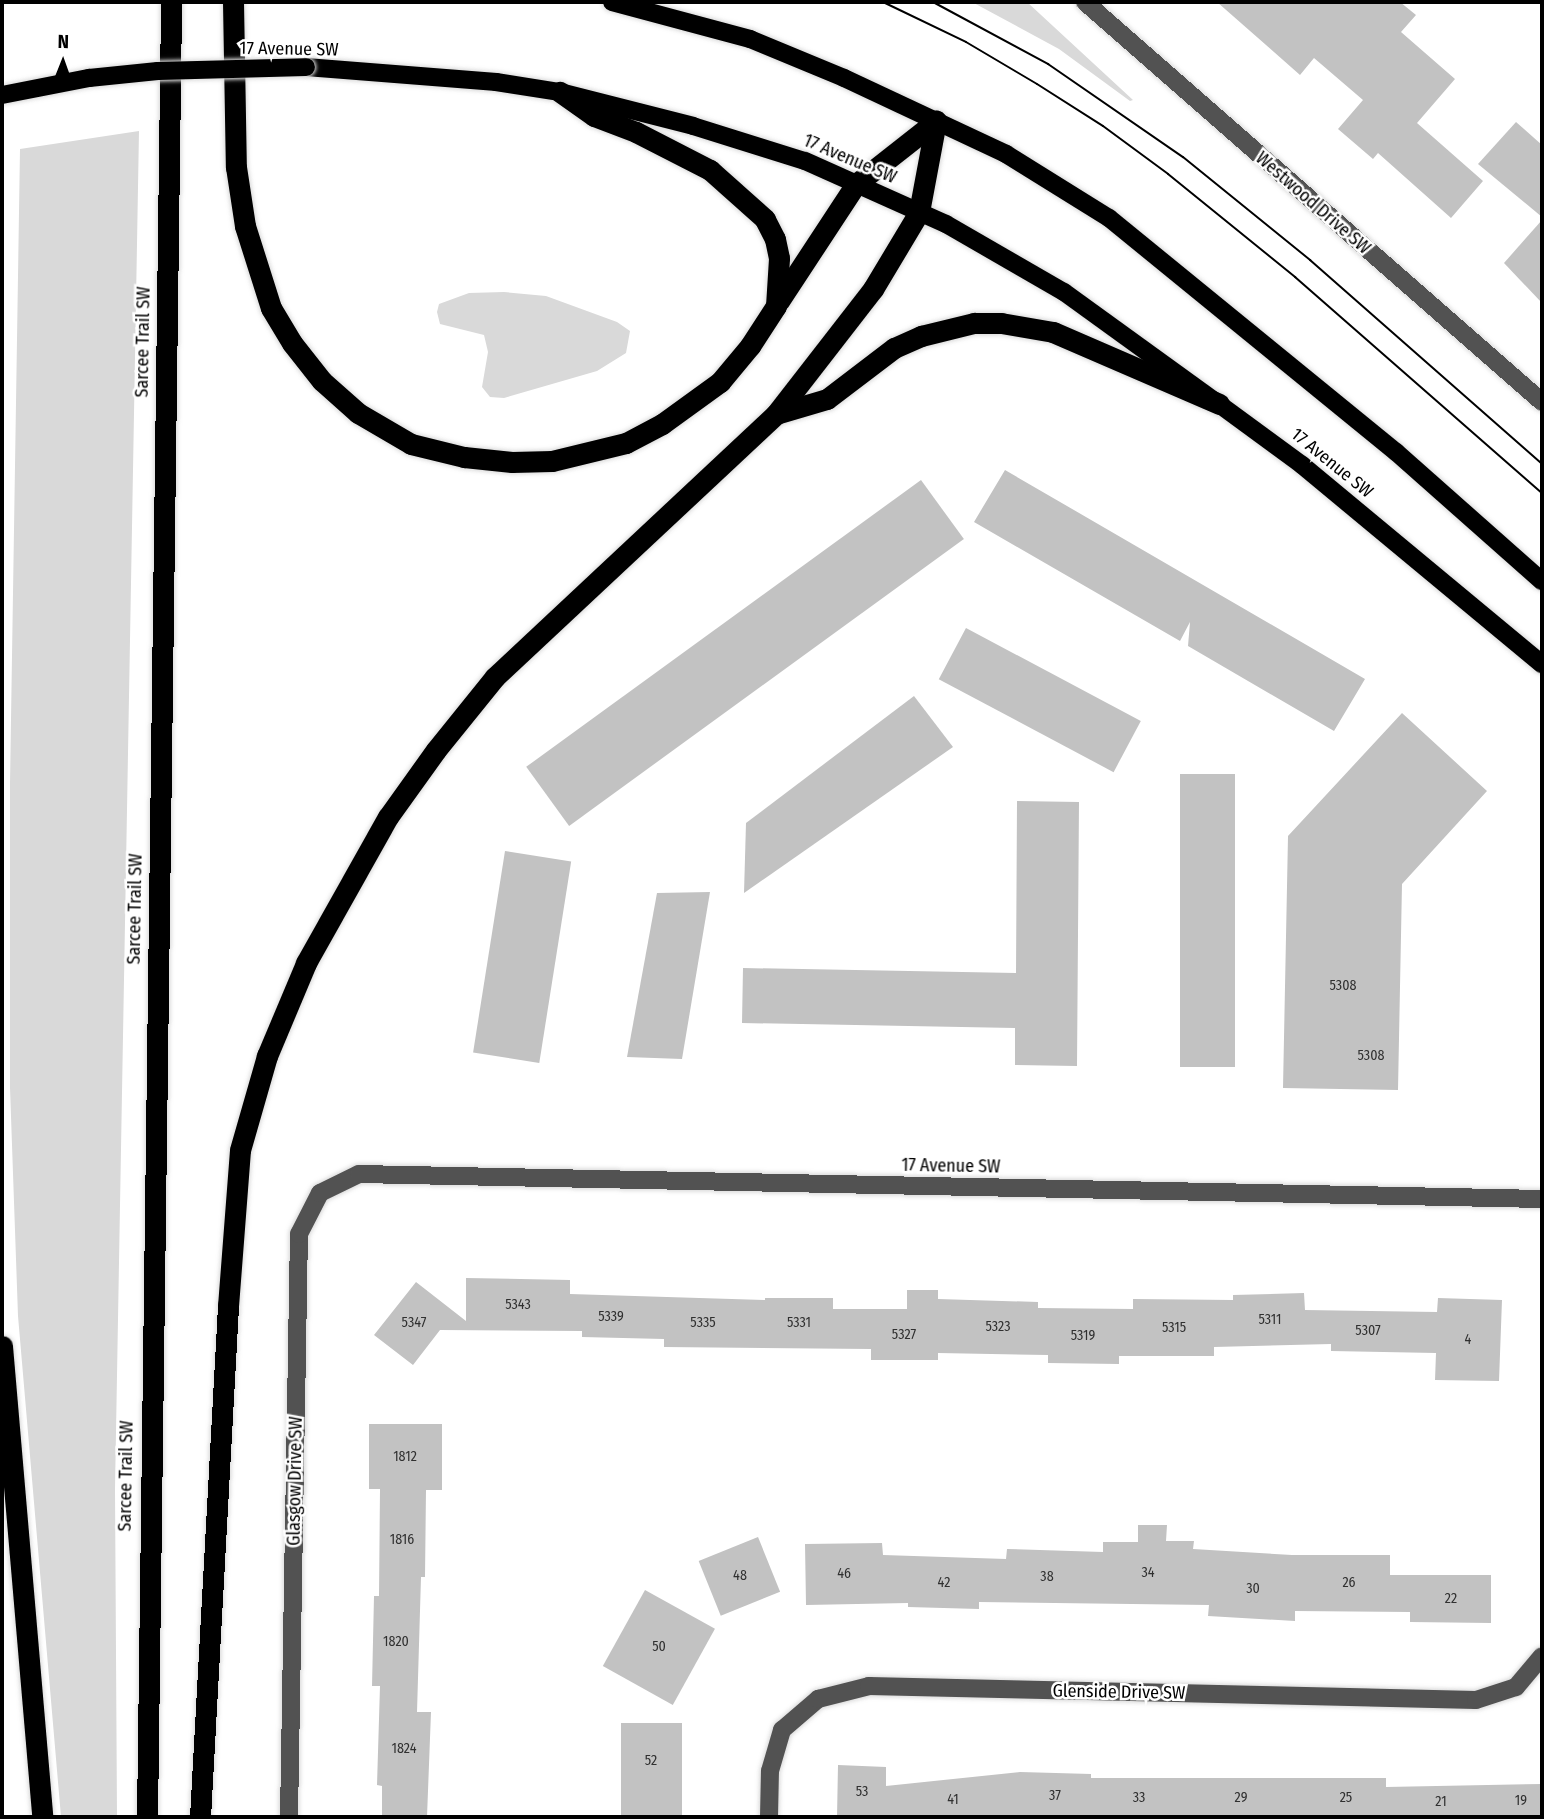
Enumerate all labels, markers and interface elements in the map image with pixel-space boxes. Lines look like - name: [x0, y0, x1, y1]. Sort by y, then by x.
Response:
- north arrow: [28, 28, 98, 98]
- text: N: [57, 30, 69, 53]
- street label: 17 Avenue SW: [239, 37, 339, 61]
- street label: 17 Avenue SW: [800, 130, 900, 188]
- street label: Westwood Drive SW: [1251, 147, 1375, 259]
- street label: Sarcee Trail SW: [131, 286, 155, 398]
- street label: 17 Avenue SW: [1287, 423, 1377, 503]
- street label: Sarcee Trail SW: [123, 853, 147, 965]
- house number: 5308: [1330, 978, 1356, 994]
- house number: 5308: [1358, 1048, 1384, 1064]
- street label: 17 Avenue SW: [901, 1154, 1001, 1178]
- house number: 5343: [505, 1297, 531, 1313]
- house number: 5339: [598, 1309, 624, 1325]
- house number: 5311: [1258, 1312, 1282, 1328]
- house number: 5347: [402, 1315, 426, 1331]
- house number: 5335: [690, 1315, 716, 1331]
- house number: 5331: [787, 1315, 811, 1331]
- house number: 5323: [986, 1319, 1010, 1335]
- house number: 5315: [1162, 1320, 1186, 1336]
- house number: 5307: [1355, 1323, 1381, 1339]
- house number: 5327: [892, 1327, 916, 1343]
- house number: 5319: [1071, 1328, 1095, 1344]
- house number: 4: [1465, 1332, 1471, 1348]
- street label: Glasgow Drive SW: [283, 1416, 307, 1546]
- street label: Sarcee Trail SW: [114, 1420, 138, 1532]
- house number: 1812: [393, 1449, 417, 1465]
- house number: 1816: [390, 1532, 414, 1548]
- house number: 34: [1141, 1565, 1155, 1581]
- house number: 46: [837, 1566, 851, 1582]
- house number: 48: [733, 1568, 747, 1584]
- house number: 38: [1040, 1569, 1054, 1585]
- house number: 42: [938, 1575, 950, 1591]
- house number: 26: [1342, 1575, 1356, 1591]
- house number: 30: [1246, 1581, 1260, 1597]
- house number: 22: [1445, 1591, 1457, 1607]
- house number: 1820: [383, 1634, 409, 1650]
- house number: 50: [652, 1639, 666, 1655]
- street label: Glenside Drive SW: [1052, 1680, 1186, 1704]
- house number: 1824: [391, 1741, 417, 1757]
- house number: 52: [645, 1753, 657, 1769]
- house number: 53: [856, 1784, 868, 1800]
- house number: 37: [1049, 1788, 1061, 1804]
- house number: 33: [1133, 1790, 1145, 1806]
- house number: 29: [1235, 1790, 1247, 1806]
- house number: 25: [1340, 1790, 1352, 1806]
- house number: 41: [947, 1792, 959, 1808]
- house number: 19: [1515, 1793, 1527, 1809]
- house number: 21: [1435, 1794, 1447, 1810]

